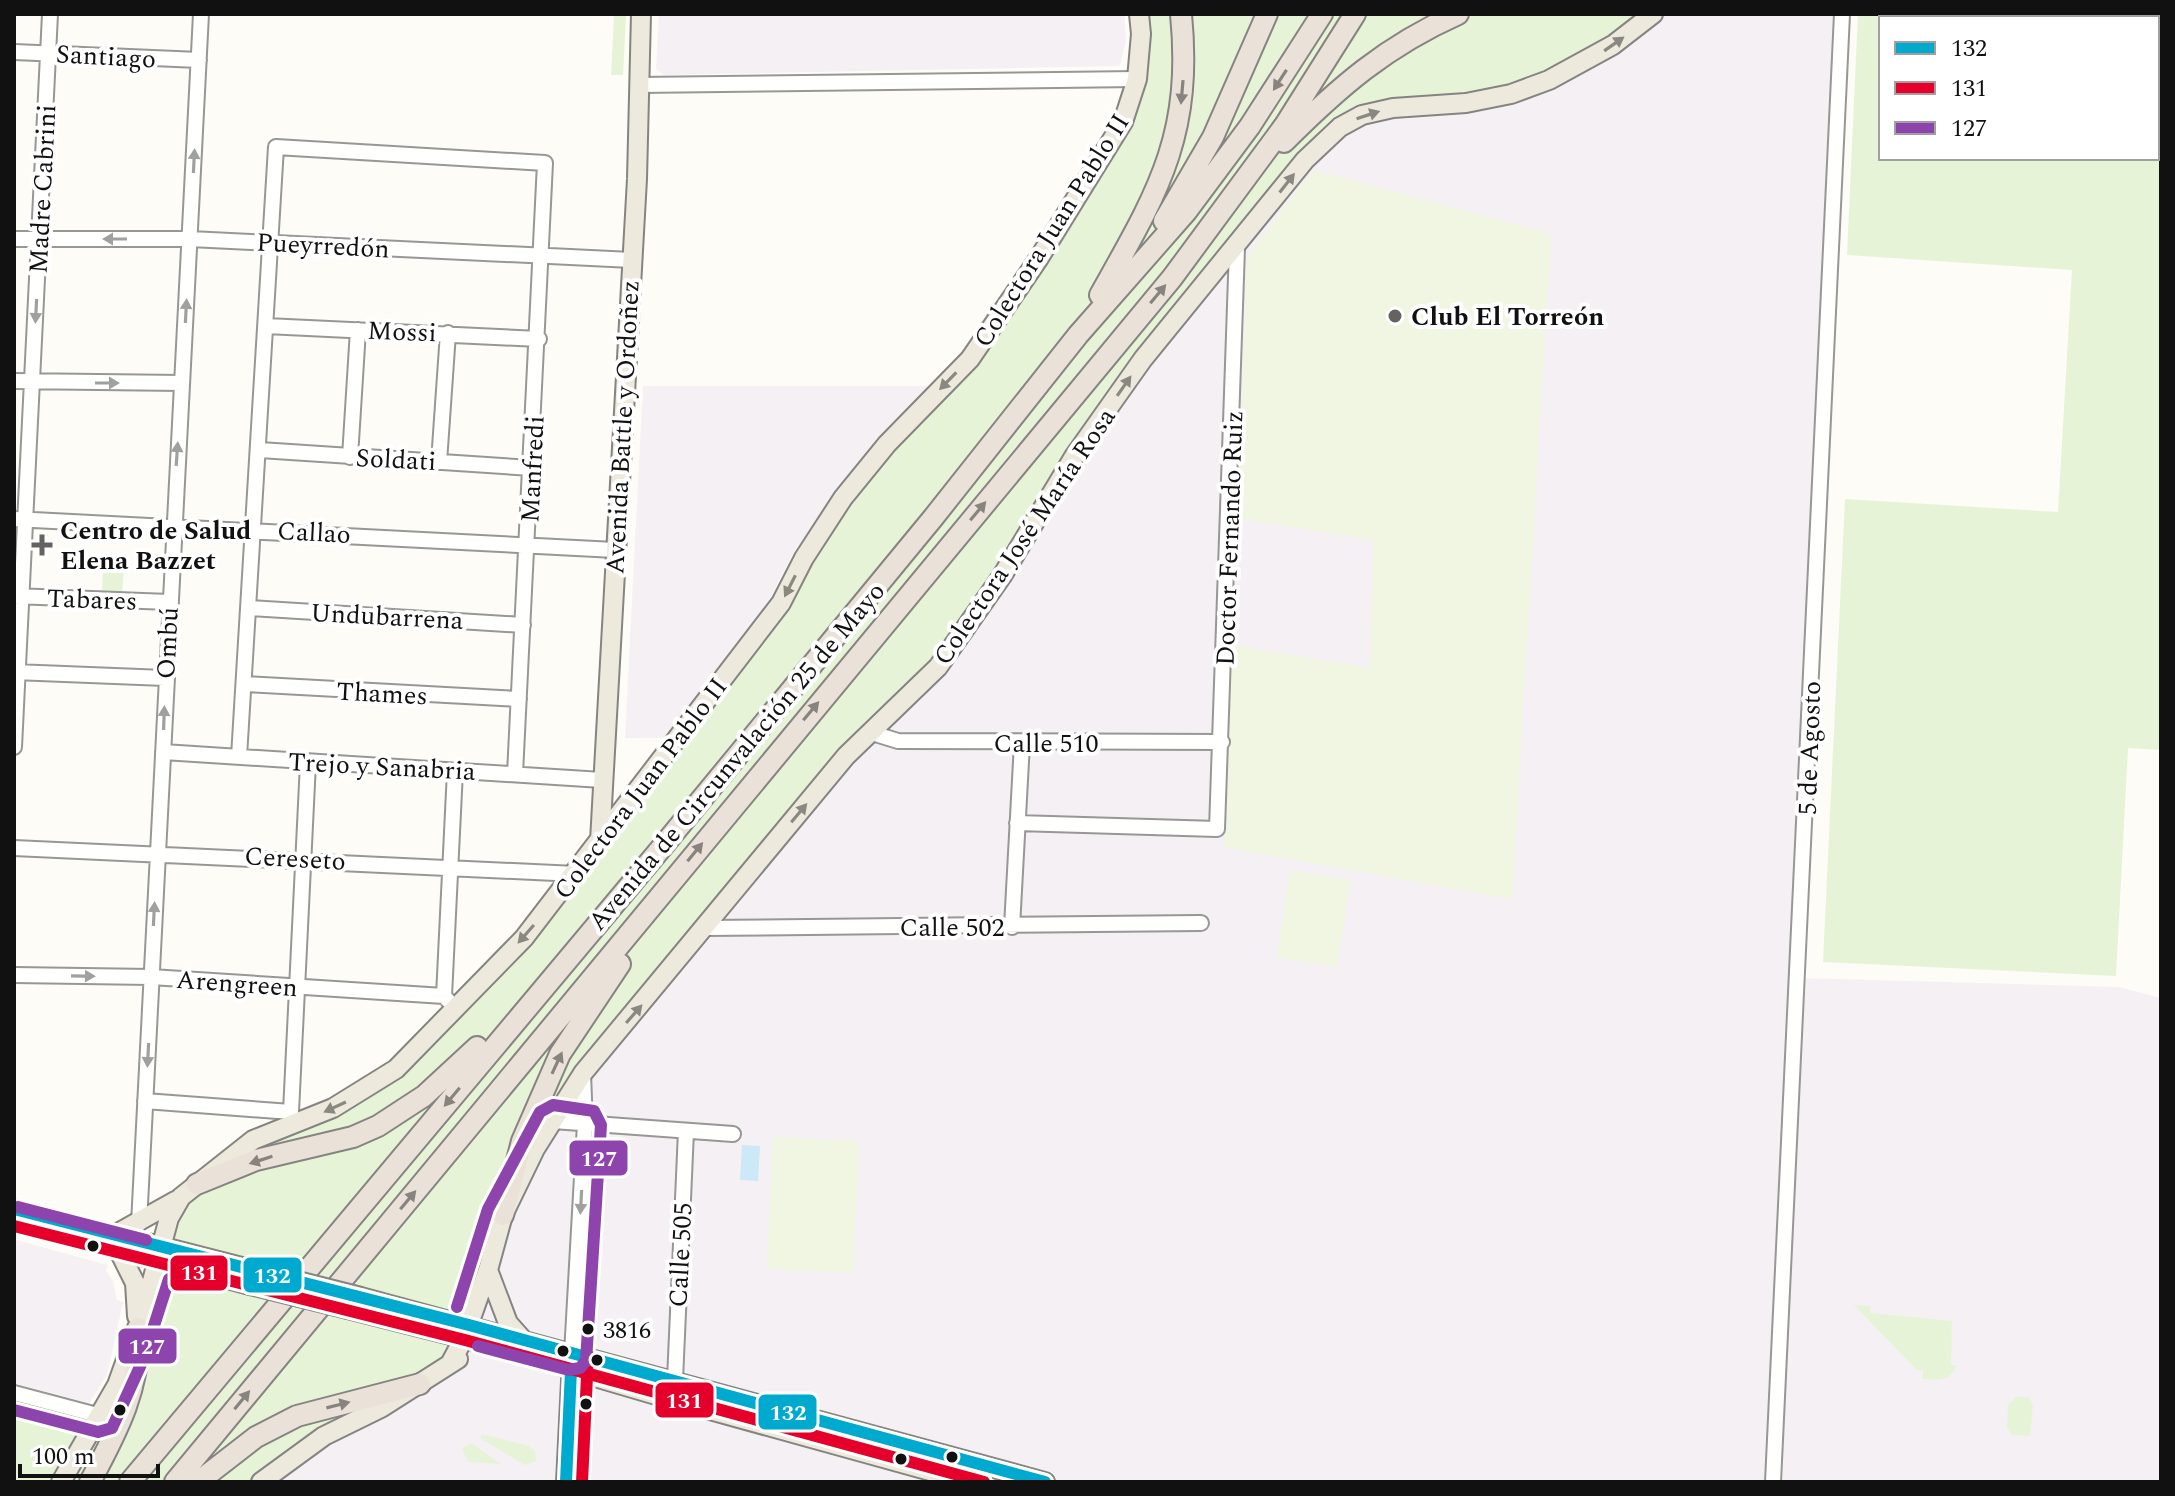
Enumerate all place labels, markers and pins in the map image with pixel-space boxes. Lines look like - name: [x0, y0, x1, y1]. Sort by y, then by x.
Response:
- place label: Club El Torreón: [1411, 297, 1604, 337]
- marker: Club El Torreón: [1386, 307, 1404, 325]
- place label: Centro de Salud Elena Bazzet: [60, 511, 251, 581]
- marker: Centro de Salud Elena Bazzet: [31, 534, 53, 556]
- unlabelled marker: [85, 1238, 101, 1254]
- place label: 3816: [603, 1313, 651, 1349]
- marker: 3816: [580, 1321, 596, 1337]
- unlabelled marker: [555, 1343, 571, 1359]
- unlabelled marker: [589, 1352, 605, 1368]
- unlabelled marker: [578, 1396, 594, 1412]
- unlabelled marker: [112, 1402, 128, 1418]
- unlabelled marker: [944, 1449, 960, 1465]
- unlabelled marker: [893, 1451, 909, 1467]

